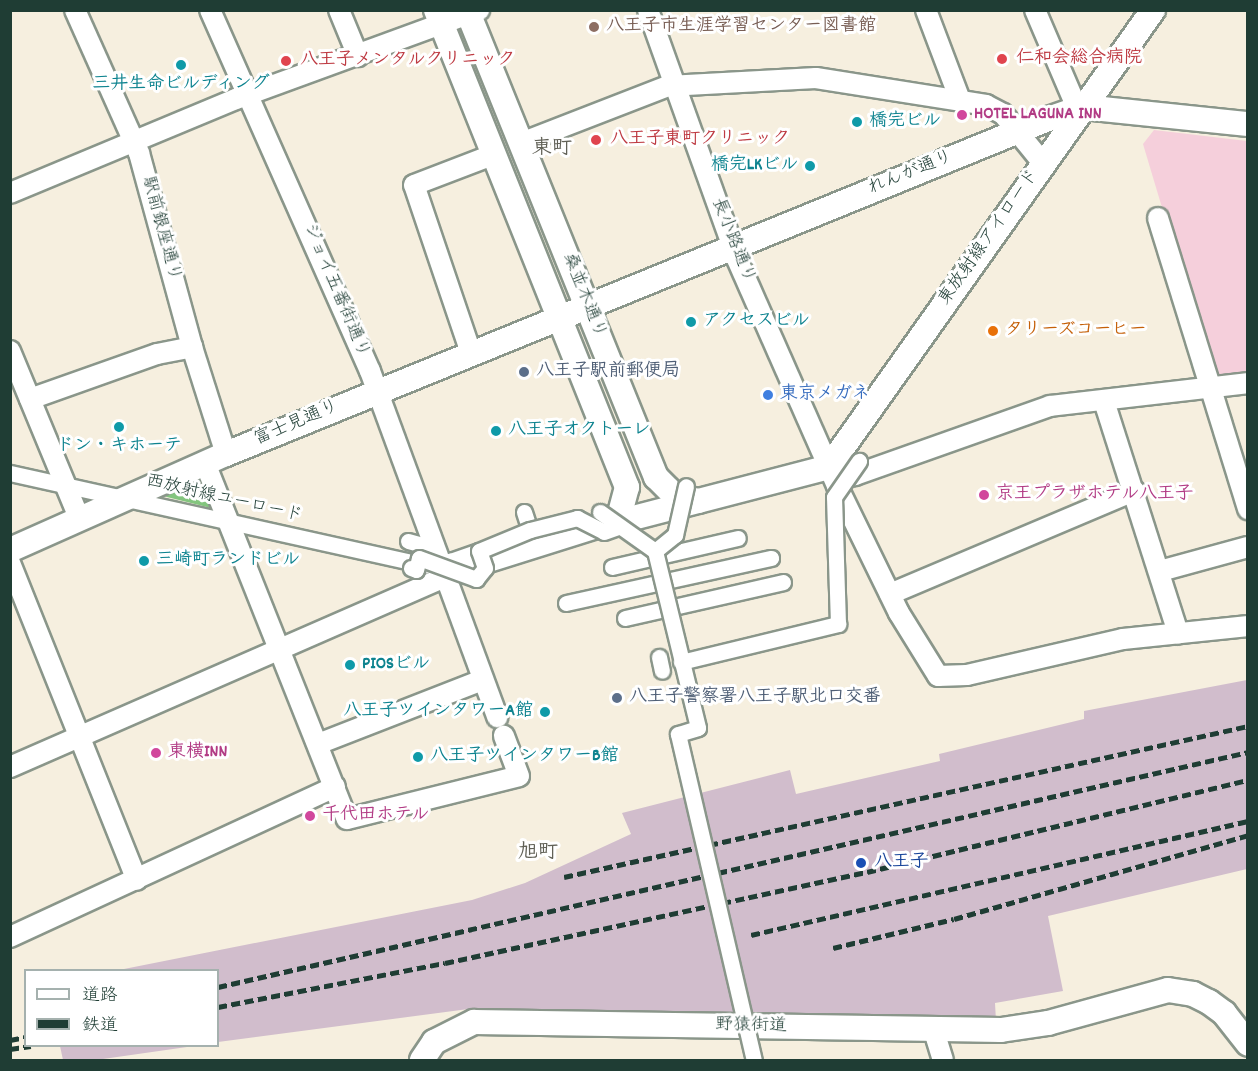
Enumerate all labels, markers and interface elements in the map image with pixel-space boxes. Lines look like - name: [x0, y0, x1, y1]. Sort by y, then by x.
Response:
- place label: 八王子市生涯学習センター図書館: [606, 16, 876, 38]
- marker: 八王子市生涯学習センター図書館: [587, 20, 601, 34]
- place label: 仁和会総合病院: [1016, 48, 1142, 70]
- place label: 八王子メンタルクリニック: [300, 50, 516, 72]
- marker: 仁和会総合病院: [993, 50, 1011, 68]
- marker: 八王子メンタルクリニック: [277, 52, 295, 70]
- marker: 三井生命ビルディング: [174, 58, 188, 72]
- place label: 三井生命ビルディング: [91, 74, 271, 96]
- place label: HOTEL LAGUNA INN: [974, 104, 1102, 126]
- marker: HOTEL LAGUNA INN: [955, 108, 969, 122]
- place label: 橋完ビル: [869, 111, 941, 133]
- marker: 橋完ビル: [850, 115, 864, 129]
- place label: 八王子東町クリニック: [610, 129, 790, 151]
- marker: 八王子東町クリニック: [587, 131, 605, 149]
- district label: 東町: [532, 137, 572, 161]
- street label: れんが通り: [865, 147, 957, 201]
- place label: 橋完LKビル: [710, 155, 798, 177]
- marker: 橋完LKビル: [803, 159, 817, 173]
- street label: 東放射線アイロード: [935, 165, 1045, 311]
- street label: 駅前銀座通り: [136, 174, 184, 284]
- street label: 長小路通り: [705, 195, 759, 287]
- street label: ジョイ五番街通り: [297, 221, 373, 361]
- street label: 桑並木通り: [556, 250, 610, 342]
- place label: アクセスビル: [703, 311, 811, 333]
- marker: アクセスビル: [684, 315, 698, 329]
- place label: タリーズコーヒー: [1005, 320, 1149, 342]
- marker: タリーズコーヒー: [986, 324, 1000, 338]
- place label: 八王子駅前郵便局: [536, 361, 680, 383]
- marker: 八王子駅前郵便局: [517, 365, 531, 379]
- place label: 東京メガネ: [780, 384, 870, 406]
- marker: 東京メガネ: [761, 388, 775, 402]
- street label: 富士見通り: [251, 396, 343, 452]
- marker: ドン・キホーテ: [112, 420, 126, 434]
- place label: 八王子オクトーレ: [508, 420, 652, 442]
- marker: 八王子オクトーレ: [489, 424, 503, 438]
- place label: ドン・キホーテ: [56, 436, 182, 458]
- street label: 西放射線ユーロード: [143, 471, 305, 529]
- place label: 京王プラザホテル八王子: [996, 484, 1194, 506]
- marker: 京王プラザホテル八王子: [977, 488, 991, 502]
- place label: 三崎町ランドビル: [156, 550, 300, 572]
- marker: 三崎町ランドビル: [137, 554, 151, 568]
- place label: PIOSビル: [362, 654, 430, 676]
- marker: PIOSビル: [343, 658, 357, 672]
- place label: 八王子警察署八王子駅北口交番: [629, 687, 881, 709]
- marker: 八王子警察署八王子駅北口交番: [610, 691, 624, 705]
- place label: 八王子ツインタワーA館: [343, 701, 533, 723]
- marker: 八王子ツインタワーA館: [538, 705, 552, 719]
- place label: 東横INN: [168, 742, 227, 764]
- marker: 東横INN: [149, 746, 163, 760]
- place label: 八王子ツインタワーB館: [430, 746, 619, 768]
- marker: 八王子ツインタワーB館: [411, 750, 425, 764]
- place label: 千代田ホテル: [322, 805, 430, 827]
- marker: 千代田ホテル: [303, 809, 317, 823]
- district label: 旭町: [518, 841, 558, 865]
- place label: 八王子: [874, 852, 928, 874]
- marker: 八王子: [852, 854, 870, 872]
- legend: [24, 969, 219, 1047]
- text: 道路: [82, 984, 118, 1009]
- text: 鉄道: [82, 1014, 118, 1039]
- street label: 野猿街道: [715, 1016, 787, 1038]

